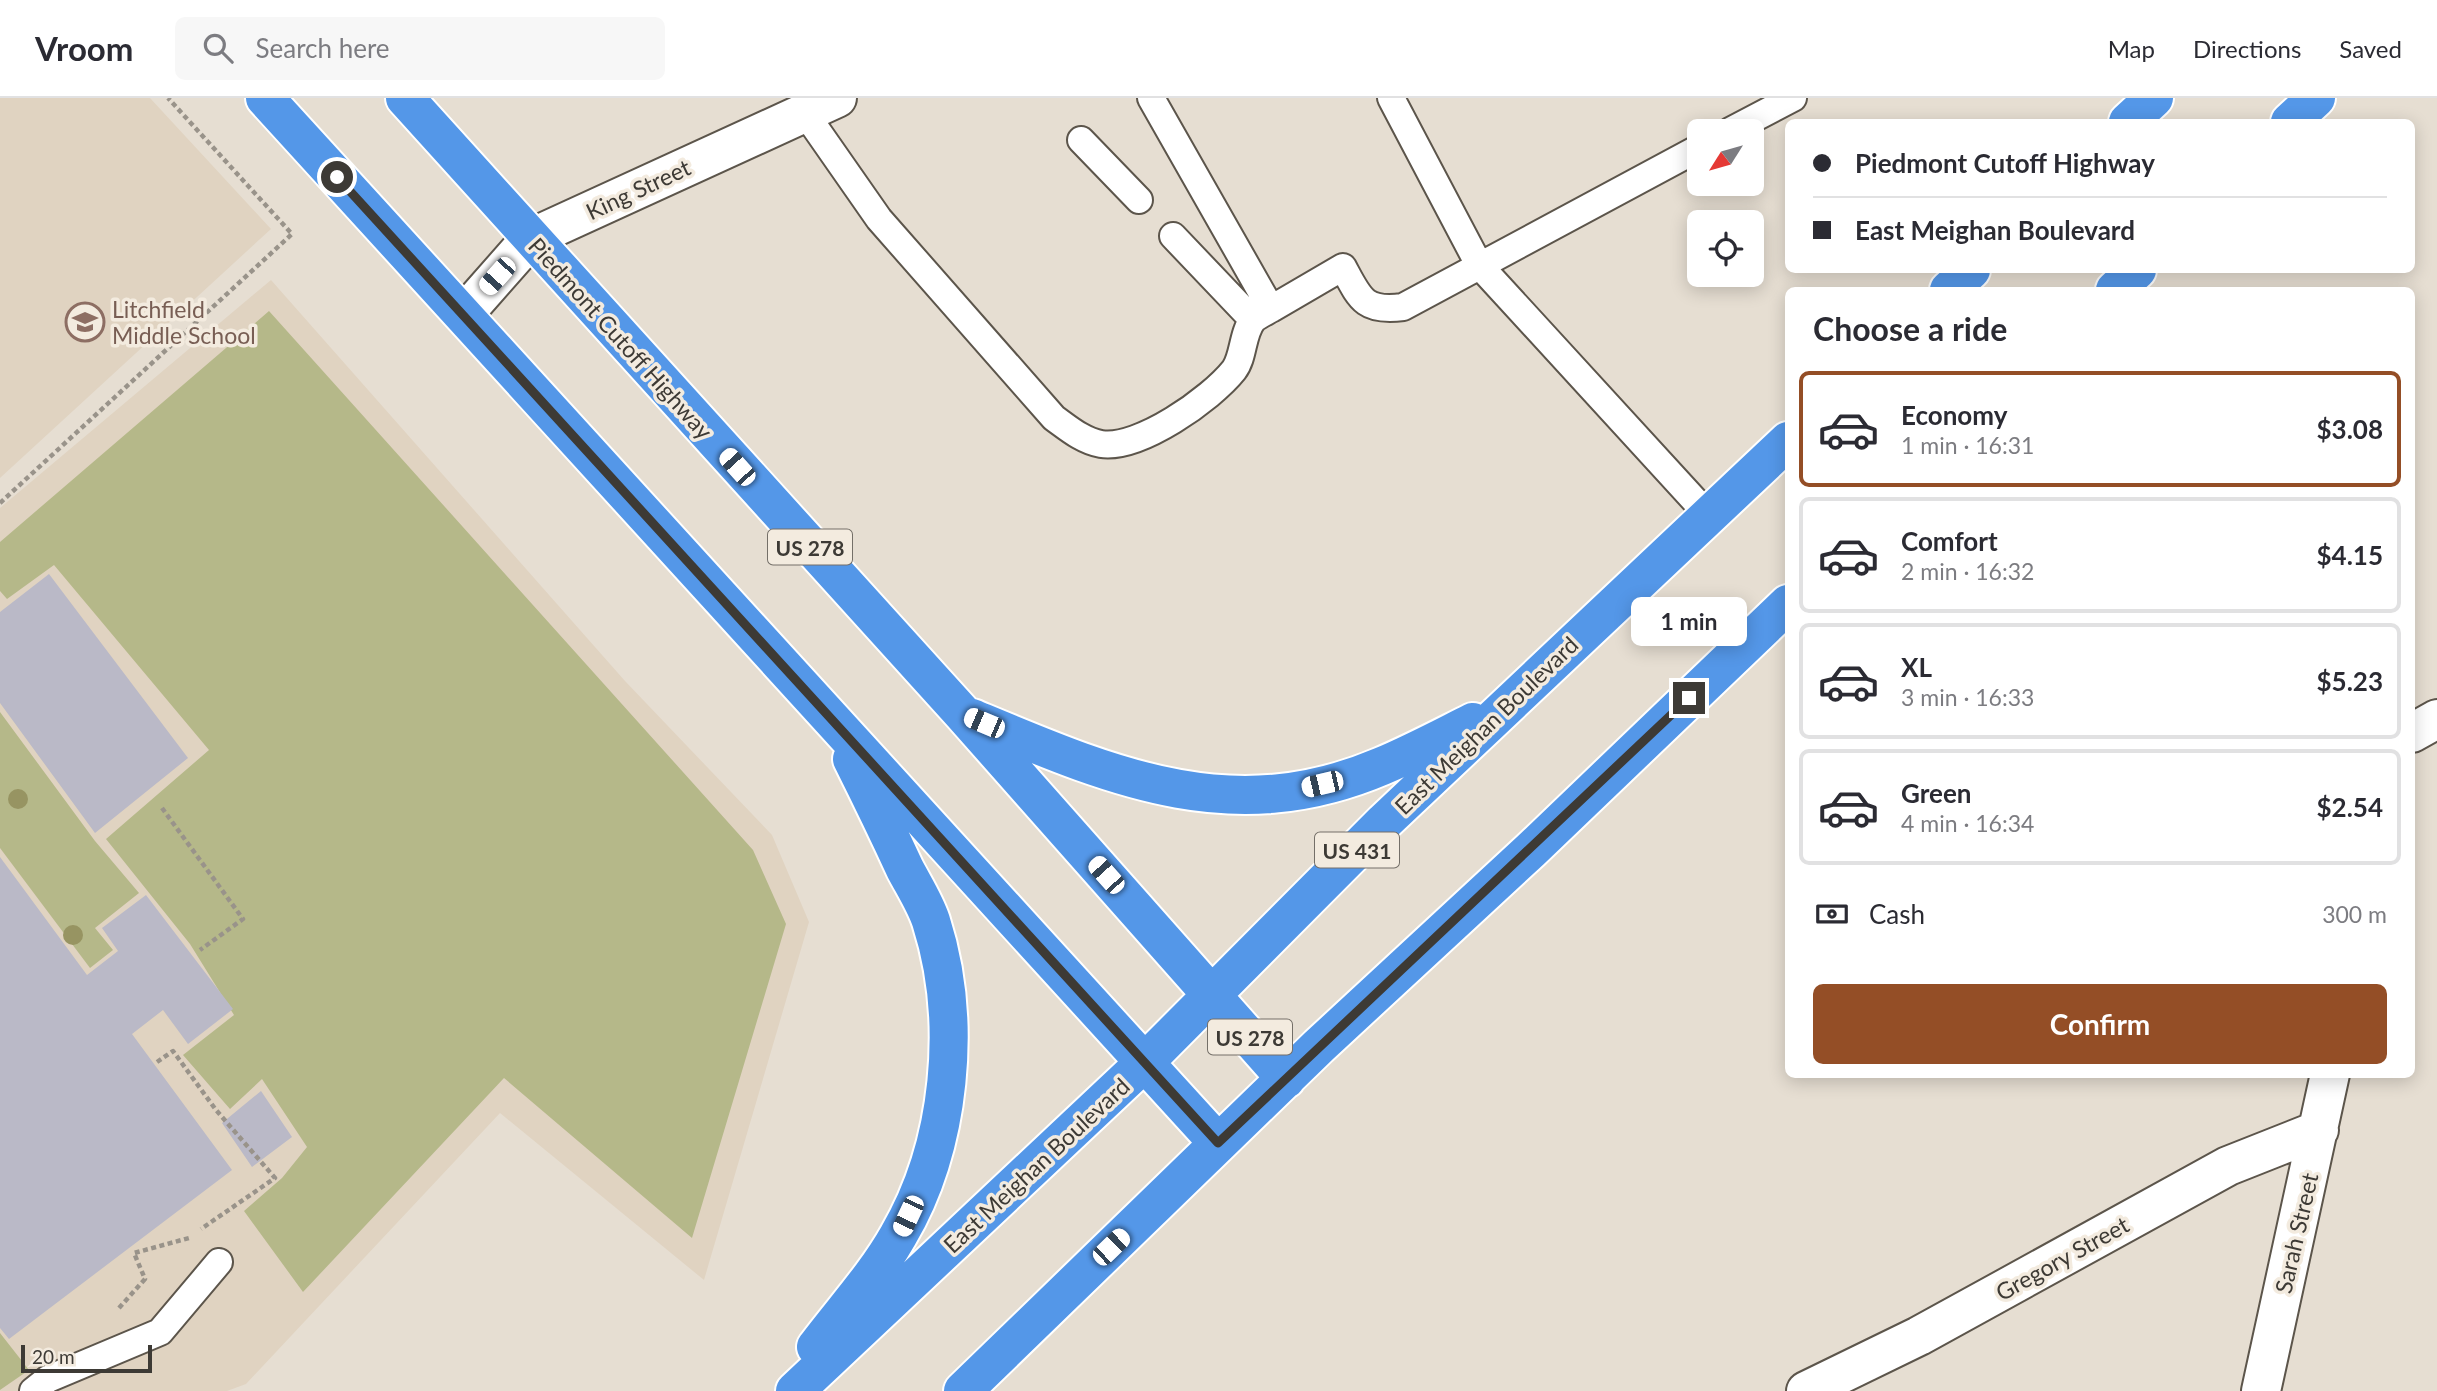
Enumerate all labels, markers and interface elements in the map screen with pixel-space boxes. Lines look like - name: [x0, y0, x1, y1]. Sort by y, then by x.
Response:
- search box: [175, 17, 665, 80]
- text: Vroom: [35, 28, 133, 68]
- icon: search: [199, 29, 237, 67]
- text: Search here: [255, 32, 390, 64]
- text: Map: [2108, 34, 2155, 63]
- text: Directions: [2193, 34, 2301, 63]
- text: Saved: [2339, 34, 2402, 63]
- north arrow: [1687, 119, 1764, 196]
- map controls: [1687, 119, 1764, 287]
- text: Piedmont Cutoff Highway: [1855, 147, 2155, 179]
- street label: King Street: [581, 152, 695, 225]
- route start: [321, 161, 353, 193]
- button: locate: [1687, 210, 1764, 287]
- text: East Meighan Boulevard: [1855, 214, 2135, 246]
- street label: Piedmont Cutoff Highway: [523, 232, 719, 445]
- car: [476, 253, 519, 299]
- place label: Litchfield Middle School: [112, 295, 256, 349]
- school or university icon: Litchfield Middle School: [64, 301, 106, 343]
- text: Choose a ride: [1813, 309, 2007, 348]
- icon: car: [1817, 398, 1880, 461]
- text: Economy: [1901, 399, 2007, 431]
- text: $3.08: [2317, 413, 2383, 445]
- text: 1 min · 16:31: [1901, 431, 2034, 459]
- car: [716, 444, 759, 490]
- icon: car: [1817, 524, 1880, 587]
- text: Comfort: [1901, 525, 1998, 557]
- road number: US 278: [768, 530, 852, 564]
- text: $4.15: [2317, 539, 2383, 571]
- text: 2 min · 16:32: [1901, 557, 2034, 585]
- callout: 1 min: [1631, 596, 1747, 646]
- text: 1 min: [1660, 607, 1718, 635]
- street label: East Meighan Boulevard: [1389, 630, 1583, 820]
- icon: car: [1817, 650, 1880, 713]
- text: XL: [1901, 651, 1932, 683]
- text: $5.23: [2317, 665, 2383, 697]
- route end: [1673, 682, 1705, 714]
- text: 3 min · 16:33: [1901, 683, 2034, 711]
- car: [961, 705, 1008, 741]
- car: [1300, 769, 1345, 799]
- icon: car: [1817, 776, 1880, 839]
- text: Green: [1901, 777, 1971, 809]
- text: $2.54: [2317, 791, 2383, 823]
- text: 4 min · 16:34: [1901, 809, 2034, 837]
- road number: US 431: [1315, 832, 1399, 868]
- car: [1085, 852, 1128, 898]
- icon: cash: [1813, 895, 1851, 933]
- text: Cash: [1869, 898, 1925, 930]
- text: 300 m: [2322, 900, 2387, 928]
- button: Confirm: [1813, 984, 2387, 1064]
- road number: US 278: [1208, 1020, 1292, 1054]
- street label: East Meighan Boulevard: [937, 1072, 1135, 1258]
- street label: Sarah Street: [2269, 1169, 2324, 1296]
- car: [890, 1193, 927, 1239]
- street label: Gregory Street: [1991, 1210, 2134, 1306]
- car: [1089, 1225, 1134, 1269]
- scale bar: [21, 1342, 152, 1374]
- text: 20 m: [32, 1345, 75, 1368]

